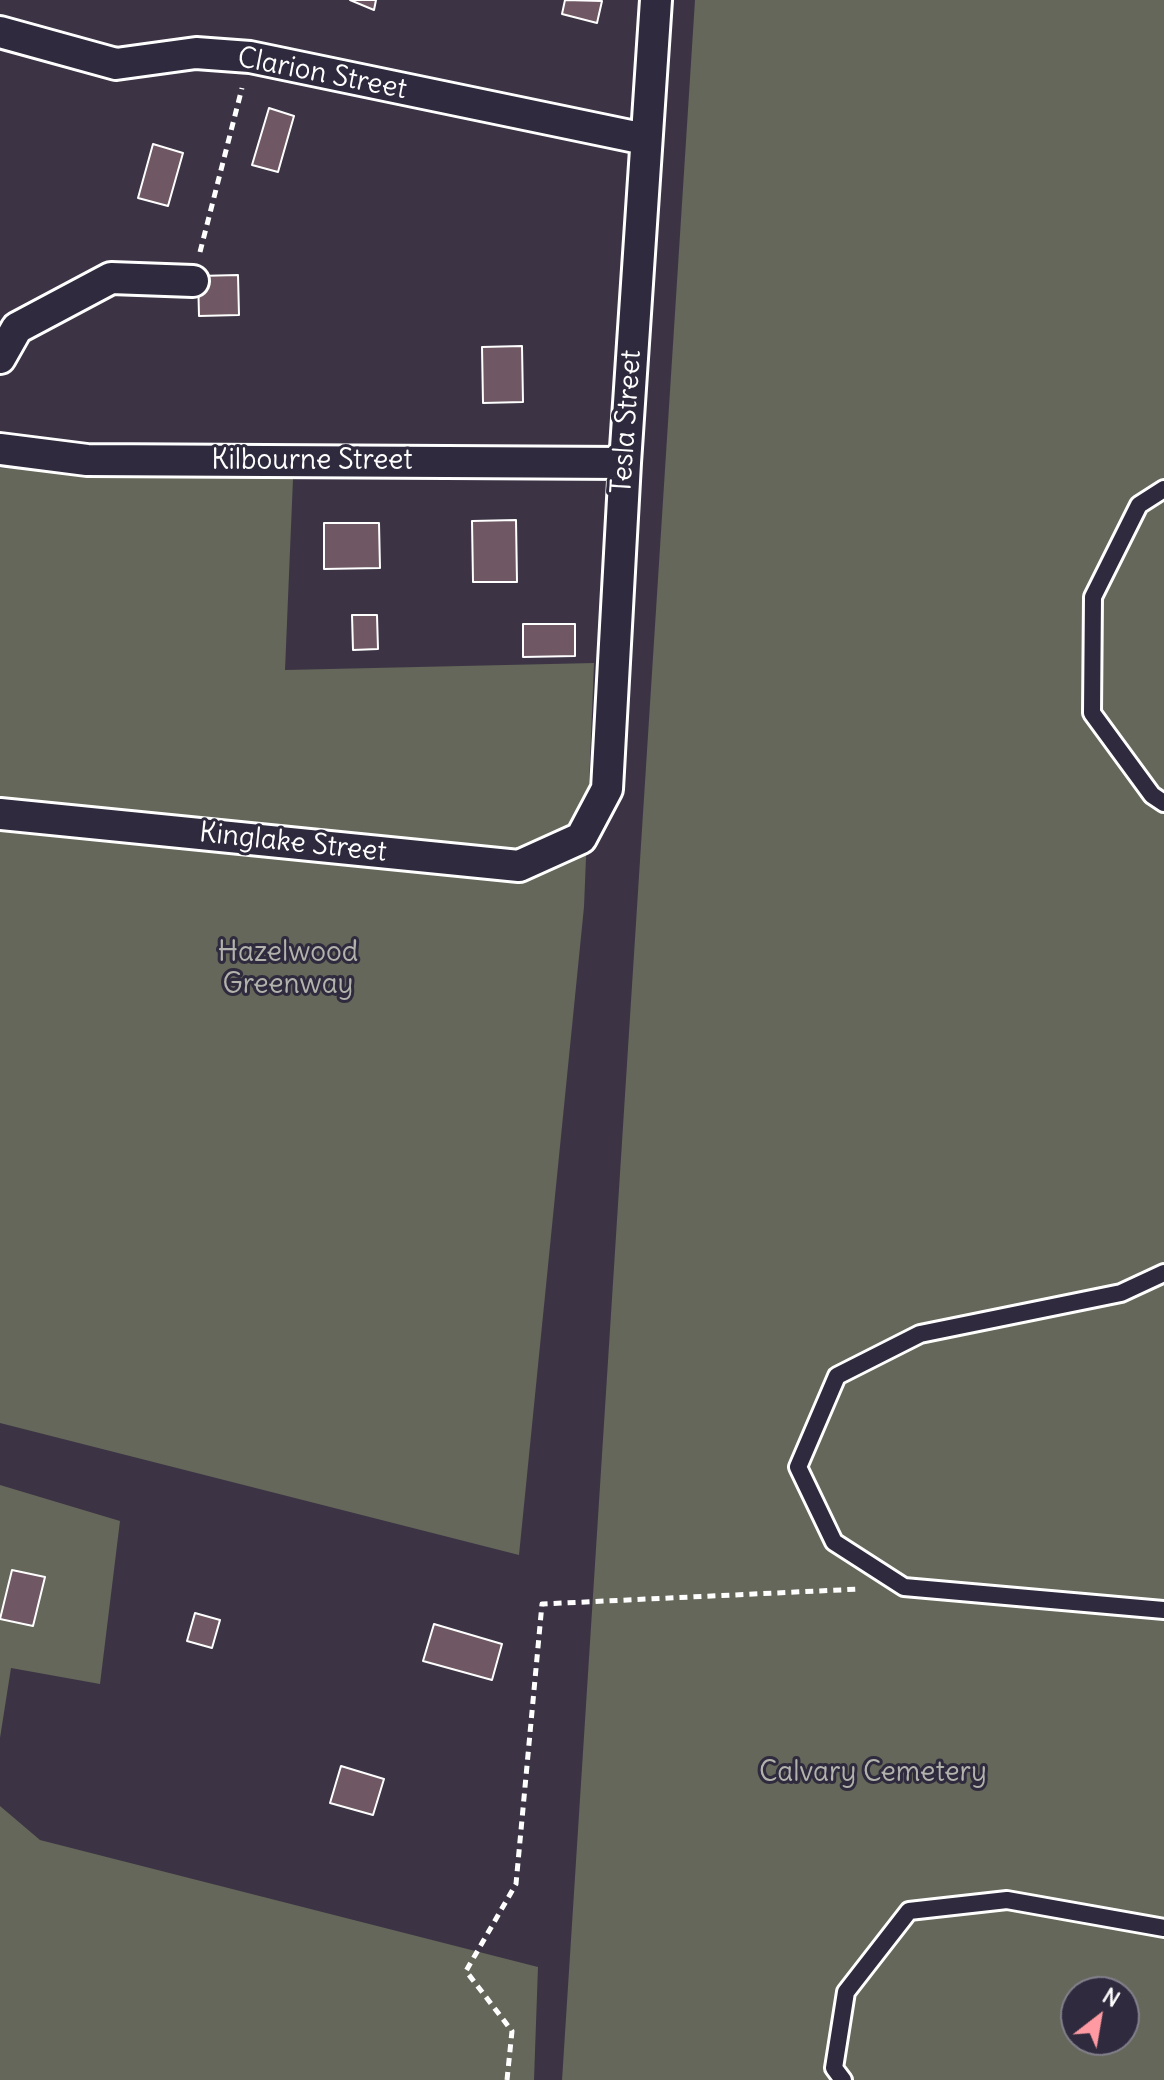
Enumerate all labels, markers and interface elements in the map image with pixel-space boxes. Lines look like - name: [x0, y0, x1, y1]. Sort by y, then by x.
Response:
- street label: Clarion Street: [235, 41, 409, 107]
- street label: Tesla Street: [605, 349, 649, 495]
- street label: Kilbourne Street: [211, 444, 413, 478]
- street label: Kinglake Street: [198, 816, 388, 870]
- park label: Hazelwood Greenway: [218, 936, 358, 1002]
- park label: Calvary Cemetery: [759, 1756, 987, 1790]
- north arrow: [1060, 1976, 1140, 2056]
- text: N: [1098, 1981, 1125, 2013]

